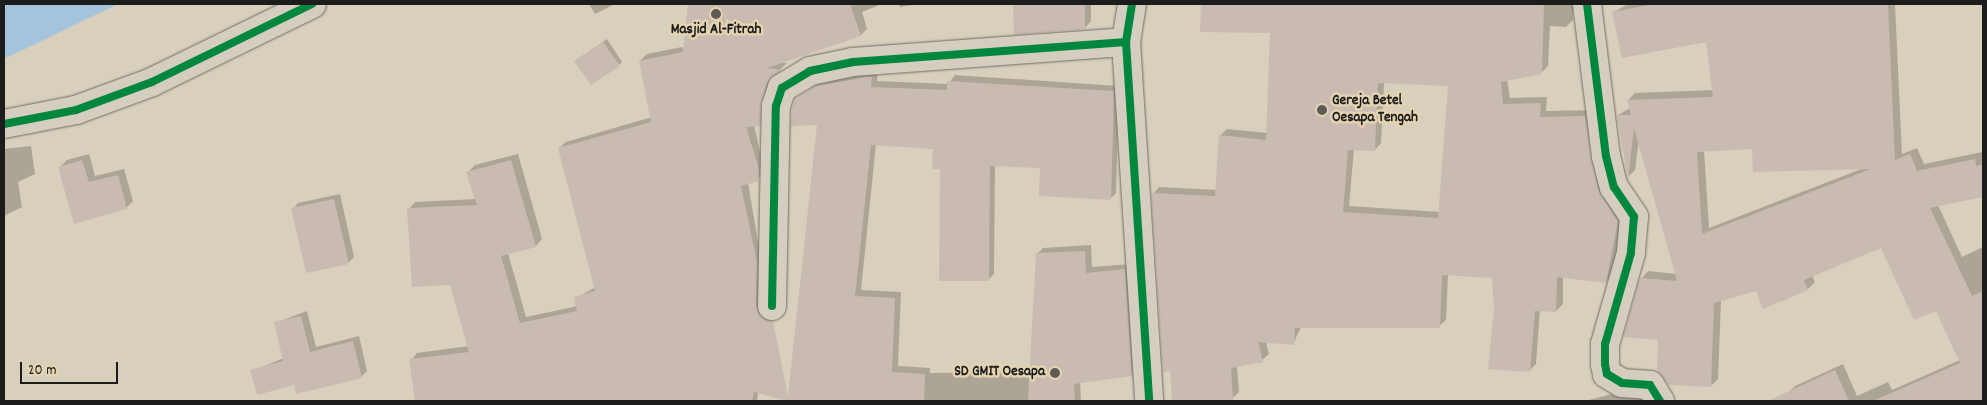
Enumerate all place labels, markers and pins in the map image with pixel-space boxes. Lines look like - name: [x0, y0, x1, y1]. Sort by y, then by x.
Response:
- marker: Masjid Al-Fitrah: [710, 8, 722, 20]
- place label: Masjid Al-Fitrah: [671, 22, 761, 40]
- place label: Gereja Betel Oesapa Tengah: [1332, 92, 1418, 127]
- marker: Gereja Betel Oesapa Tengah: [1316, 104, 1328, 116]
- place label: SD GMIT Oesapa: [954, 364, 1045, 382]
- marker: SD GMIT Oesapa: [1049, 367, 1061, 379]

